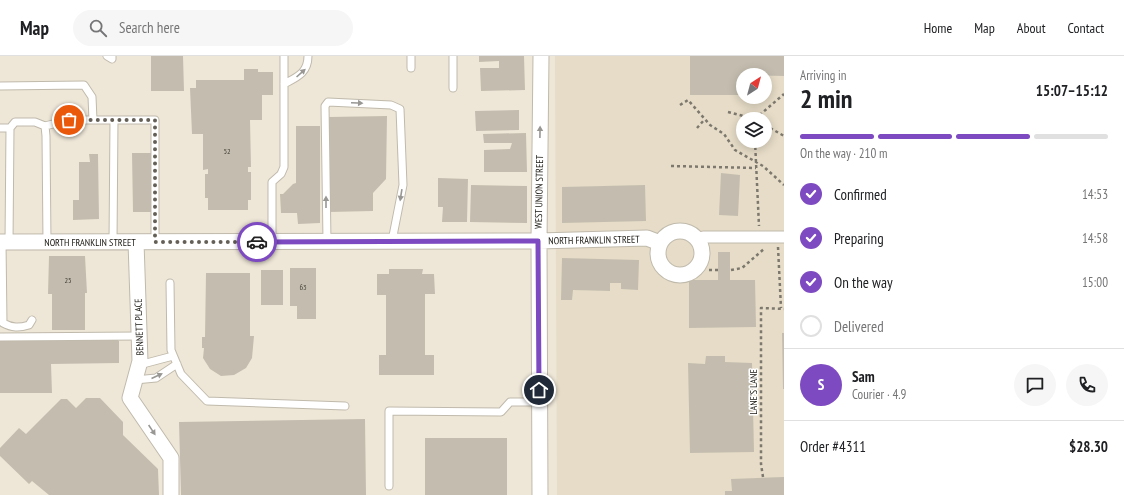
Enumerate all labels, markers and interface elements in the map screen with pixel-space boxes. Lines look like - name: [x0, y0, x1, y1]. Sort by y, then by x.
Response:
- search box: [73, 10, 353, 46]
- text: Map: [20, 16, 49, 40]
- icon: search: [87, 17, 109, 39]
- text: Search here: [119, 18, 180, 37]
- text: Home: [924, 19, 952, 37]
- text: Map: [974, 19, 995, 37]
- text: About: [1017, 19, 1046, 37]
- text: Contact: [1068, 19, 1104, 37]
- text: Arriving in: [800, 67, 847, 84]
- north arrow: [736, 68, 772, 104]
- map controls: [736, 68, 772, 148]
- one-way arrow: [296, 69, 306, 78]
- text: 15:07–15:12: [1036, 81, 1108, 100]
- text: 2 min: [800, 82, 853, 115]
- one-way arrow: [351, 100, 364, 106]
- pin: [52, 103, 86, 137]
- icon: bag: [58, 109, 80, 131]
- button: layers: [736, 112, 772, 148]
- one-way arrow: [537, 125, 543, 138]
- text: On the way · 210 m: [800, 145, 887, 162]
- house number: 52: [223, 146, 231, 156]
- street label: WEST UNION STREET: [532, 154, 546, 229]
- icon: check: [800, 183, 822, 205]
- text: Confirmed: [834, 185, 887, 204]
- text: 14:53: [1082, 186, 1108, 203]
- one-way arrow: [398, 188, 404, 201]
- one-way arrow: [323, 195, 329, 208]
- courier: [237, 222, 277, 262]
- icon: check: [800, 227, 822, 249]
- text: Preparing: [834, 229, 884, 248]
- text: 14:58: [1082, 230, 1108, 247]
- icon: car: [246, 231, 268, 253]
- street label: NORTH FRANKLIN STREET: [548, 233, 640, 247]
- street label: NORTH FRANKLIN STREET: [44, 236, 136, 249]
- icon: check: [800, 271, 822, 293]
- text: On the way: [834, 273, 893, 292]
- text: 15:00: [1082, 274, 1108, 291]
- house number: 25: [64, 275, 72, 285]
- house number: 63: [299, 282, 307, 292]
- street label: BENNETT PLACE: [132, 298, 146, 356]
- text: Delivered: [834, 317, 884, 336]
- button: chat: [1014, 364, 1056, 406]
- button: phone: [1066, 364, 1108, 406]
- text: Sam: [852, 367, 875, 386]
- street label: LANE'S LANE: [747, 369, 760, 415]
- one-way arrow: [151, 373, 163, 379]
- pin: [522, 373, 556, 407]
- text: S: [818, 375, 824, 394]
- icon: home: [528, 379, 550, 401]
- text: Courier · 4.9: [852, 386, 906, 403]
- one-way arrow: [148, 425, 156, 435]
- text: Order #4311: [800, 437, 866, 456]
- text: $28.30: [1069, 437, 1108, 456]

